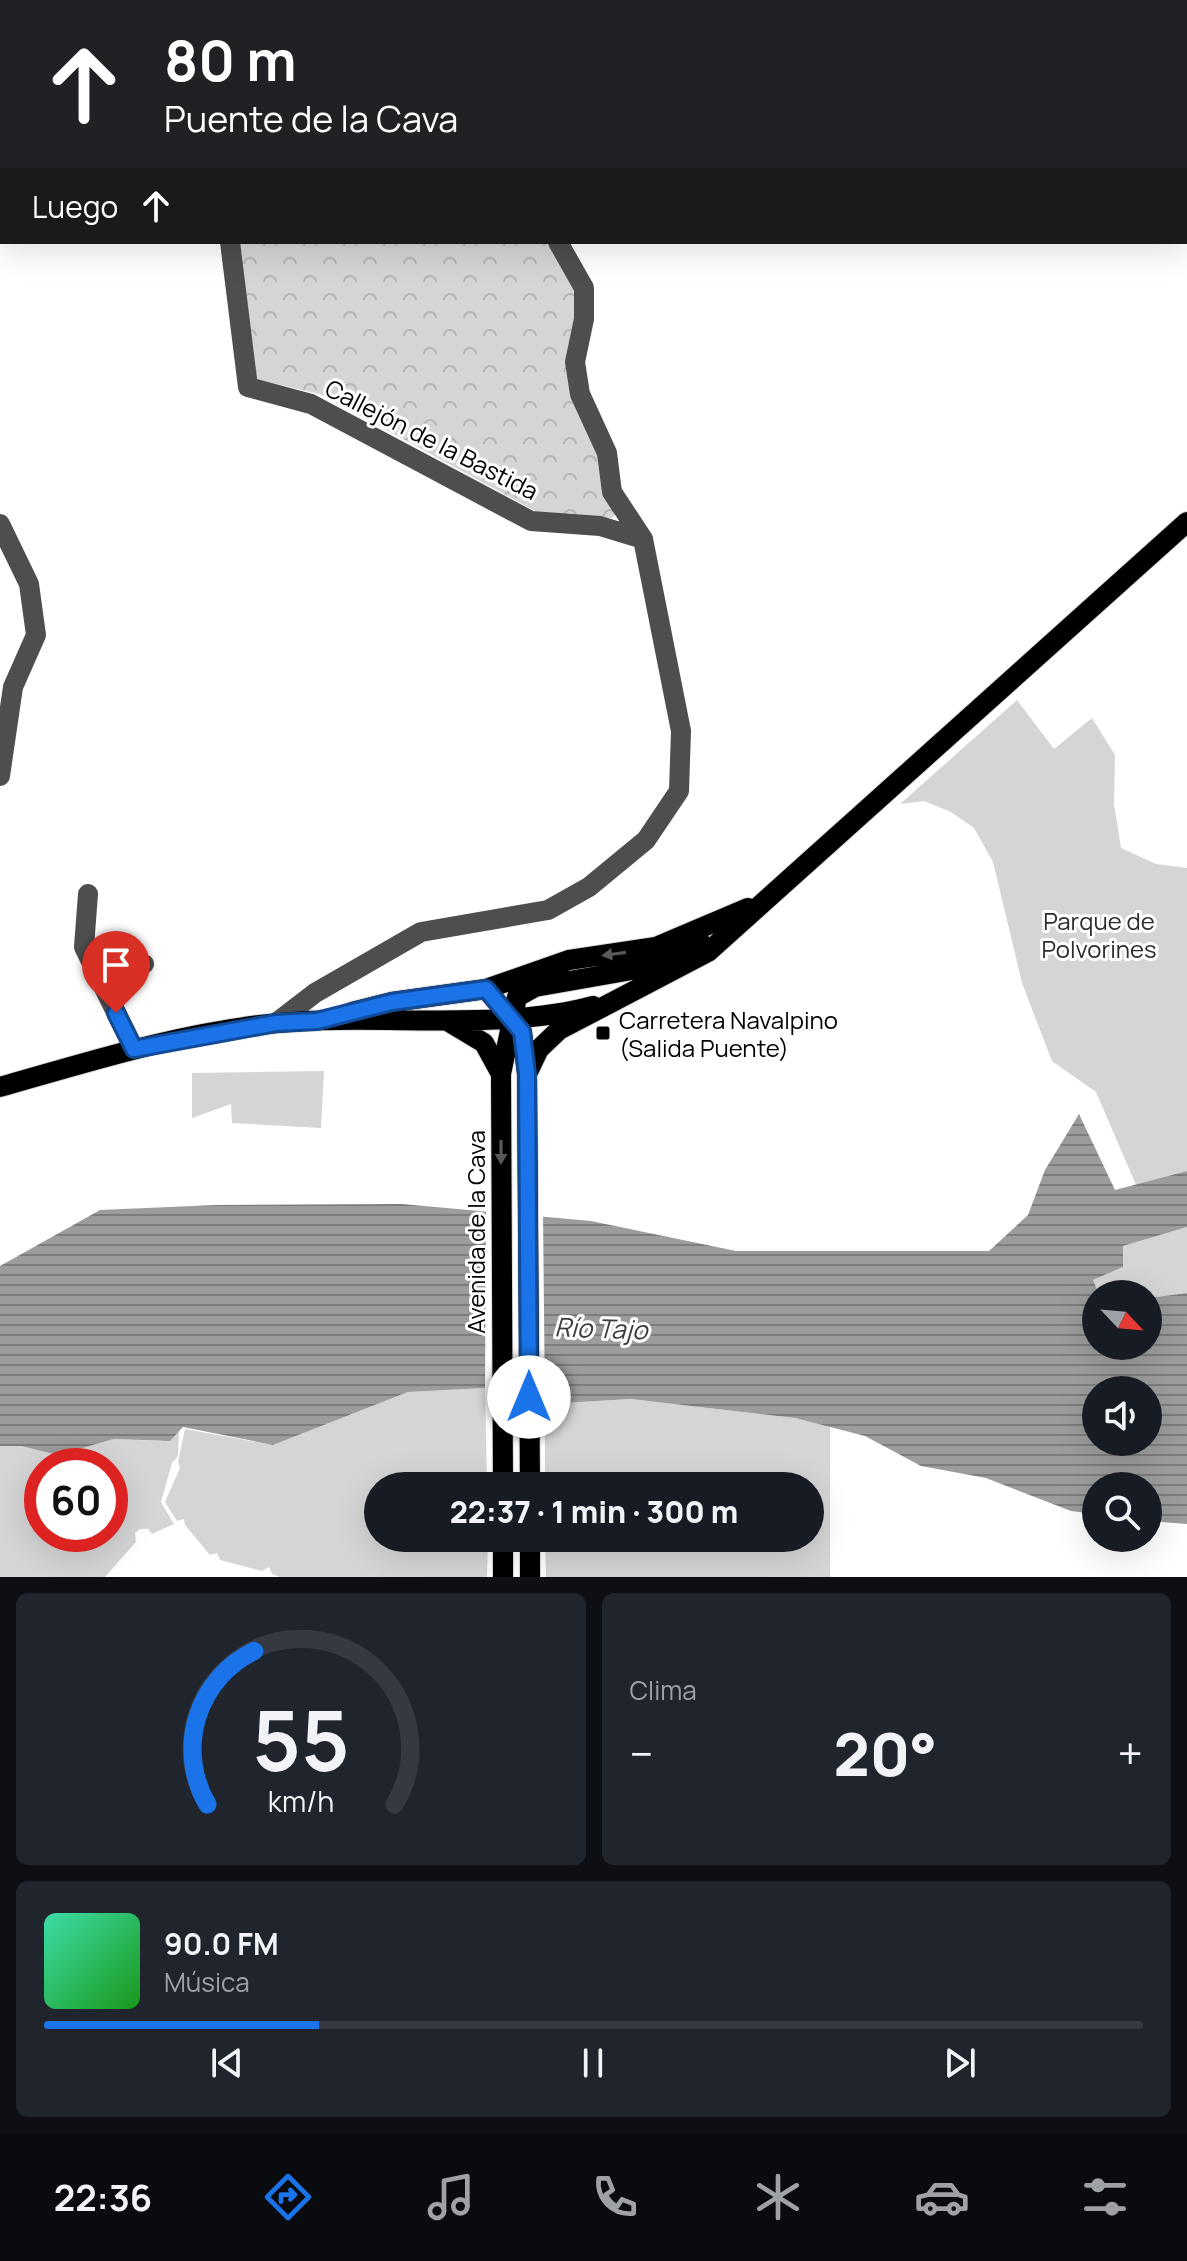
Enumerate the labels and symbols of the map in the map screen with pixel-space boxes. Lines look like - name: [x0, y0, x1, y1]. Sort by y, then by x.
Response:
- street label: Callejón de la Bastida: [320, 371, 544, 507]
- park label: Parque de Polvorines: [1041, 904, 1157, 965]
- pin: [82, 931, 150, 1013]
- one-way arrow: [601, 948, 626, 961]
- place label: Carretera Navalpino (Salida Puente): [619, 1003, 838, 1064]
- marker: Carretera Navalpino (Salida Puente): [594, 1024, 612, 1042]
- street label: Avenida de la Cava: [459, 1130, 492, 1334]
- one-way arrow: [495, 1140, 507, 1165]
- north arrow: [1082, 1280, 1162, 1360]
- water label: Río Tajo: [554, 1308, 650, 1348]
- position arrow: [487, 1355, 571, 1439]
- speed limit sign: 60: [24, 1448, 128, 1552]

